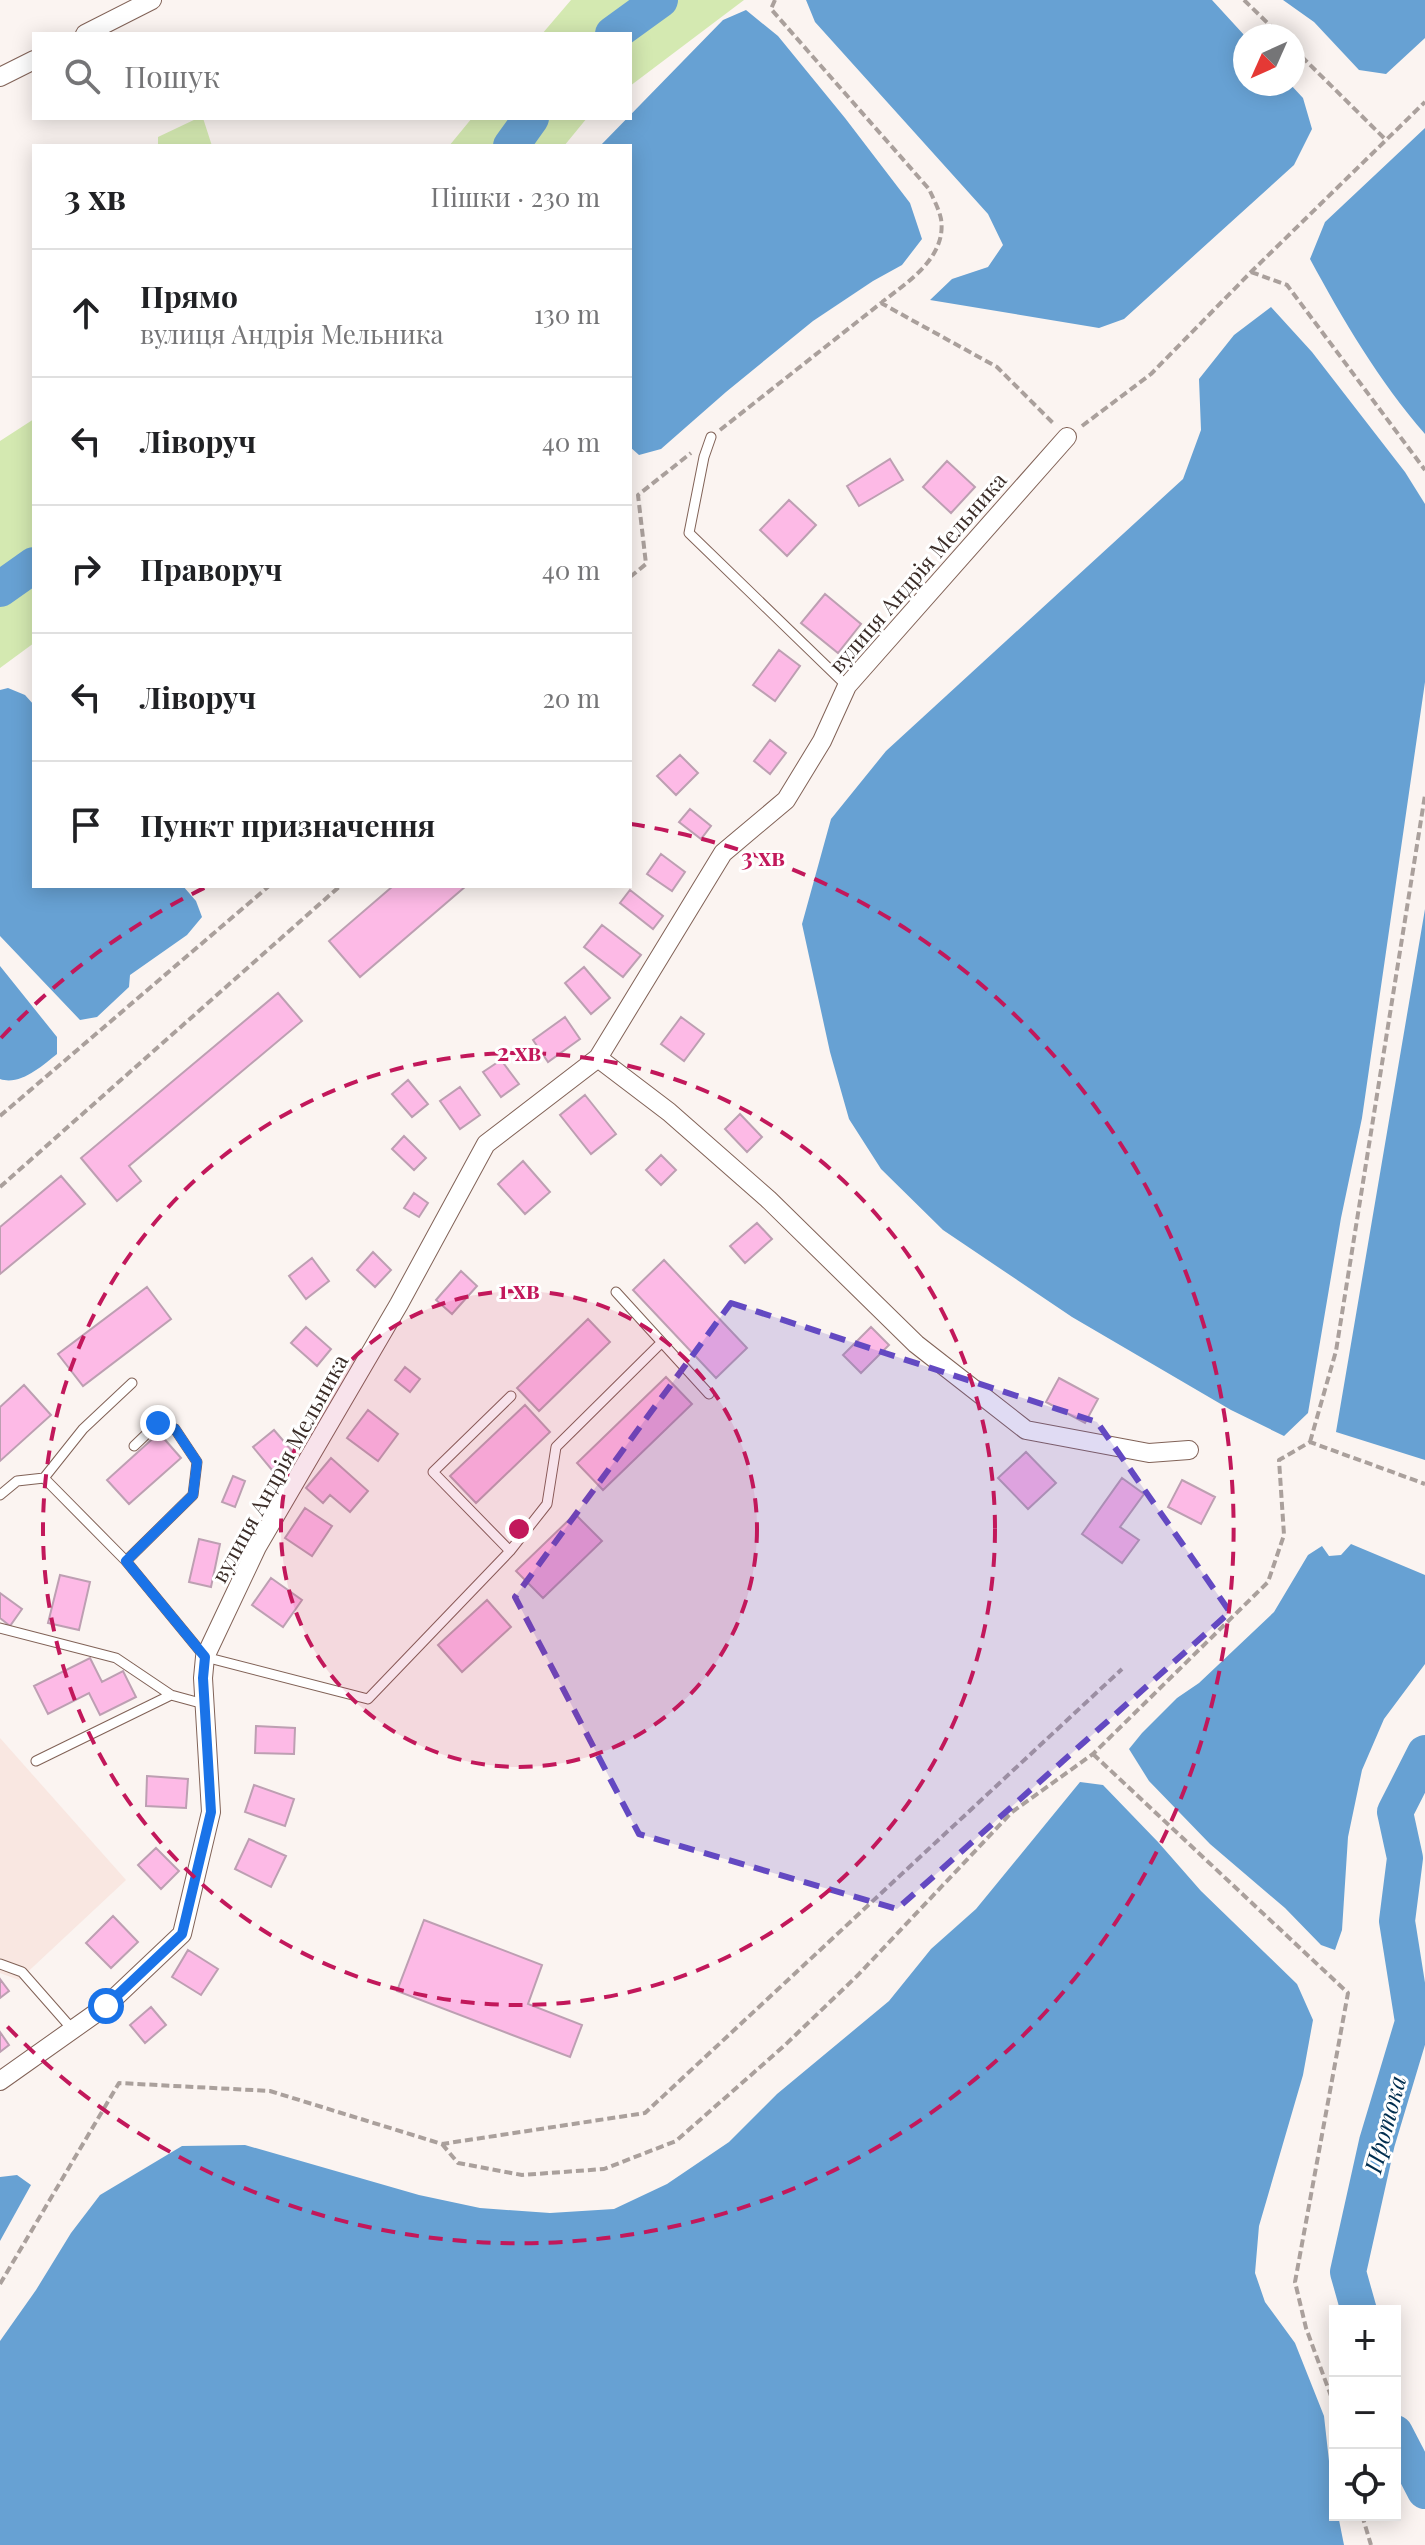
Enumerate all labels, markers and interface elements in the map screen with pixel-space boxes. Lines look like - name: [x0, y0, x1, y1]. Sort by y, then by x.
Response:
- north arrow: [1233, 24, 1305, 96]
- search box: [32, 32, 632, 120]
- icon: search: [60, 54, 104, 98]
- text: Пошук: [124, 56, 220, 96]
- text: 3 хв: [64, 173, 126, 219]
- text: Пішки · 230 m: [430, 179, 600, 214]
- text: Прямо: [140, 276, 238, 316]
- icon: ahead: [64, 291, 108, 335]
- text: 130 m: [534, 296, 600, 331]
- text: вулиця Андрія Мельника: [140, 316, 444, 351]
- icon: left: [64, 419, 108, 463]
- text: Ліворуч: [140, 421, 256, 461]
- text: 40 m: [542, 424, 600, 459]
- street label: вулиця Андрія Мельника: [821, 465, 1013, 679]
- icon: right: [64, 547, 108, 591]
- text: Праворуч: [140, 549, 282, 589]
- text: 40 m: [542, 552, 600, 587]
- icon: left: [64, 675, 108, 719]
- text: Ліворуч: [140, 677, 256, 717]
- text: 20 m: [542, 680, 600, 715]
- icon: arrive: [64, 803, 108, 847]
- text: Пункт призначення: [140, 805, 435, 845]
- text: 3 хв: [741, 840, 785, 872]
- text: 2 хв: [497, 1035, 541, 1067]
- text: 1 хв: [498, 1273, 540, 1305]
- street label: вулиця Андрія Мельника: [204, 1348, 354, 1588]
- route end: [140, 1405, 176, 1441]
- centre of rings: [505, 1515, 533, 1543]
- route start: [88, 1988, 124, 2024]
- water label: Протока: [1355, 2072, 1412, 2177]
- map controls: [1329, 2305, 1401, 2521]
- button: +: [1329, 2305, 1401, 2377]
- button: −: [1329, 2377, 1401, 2449]
- button: locate: [1329, 2449, 1401, 2521]

